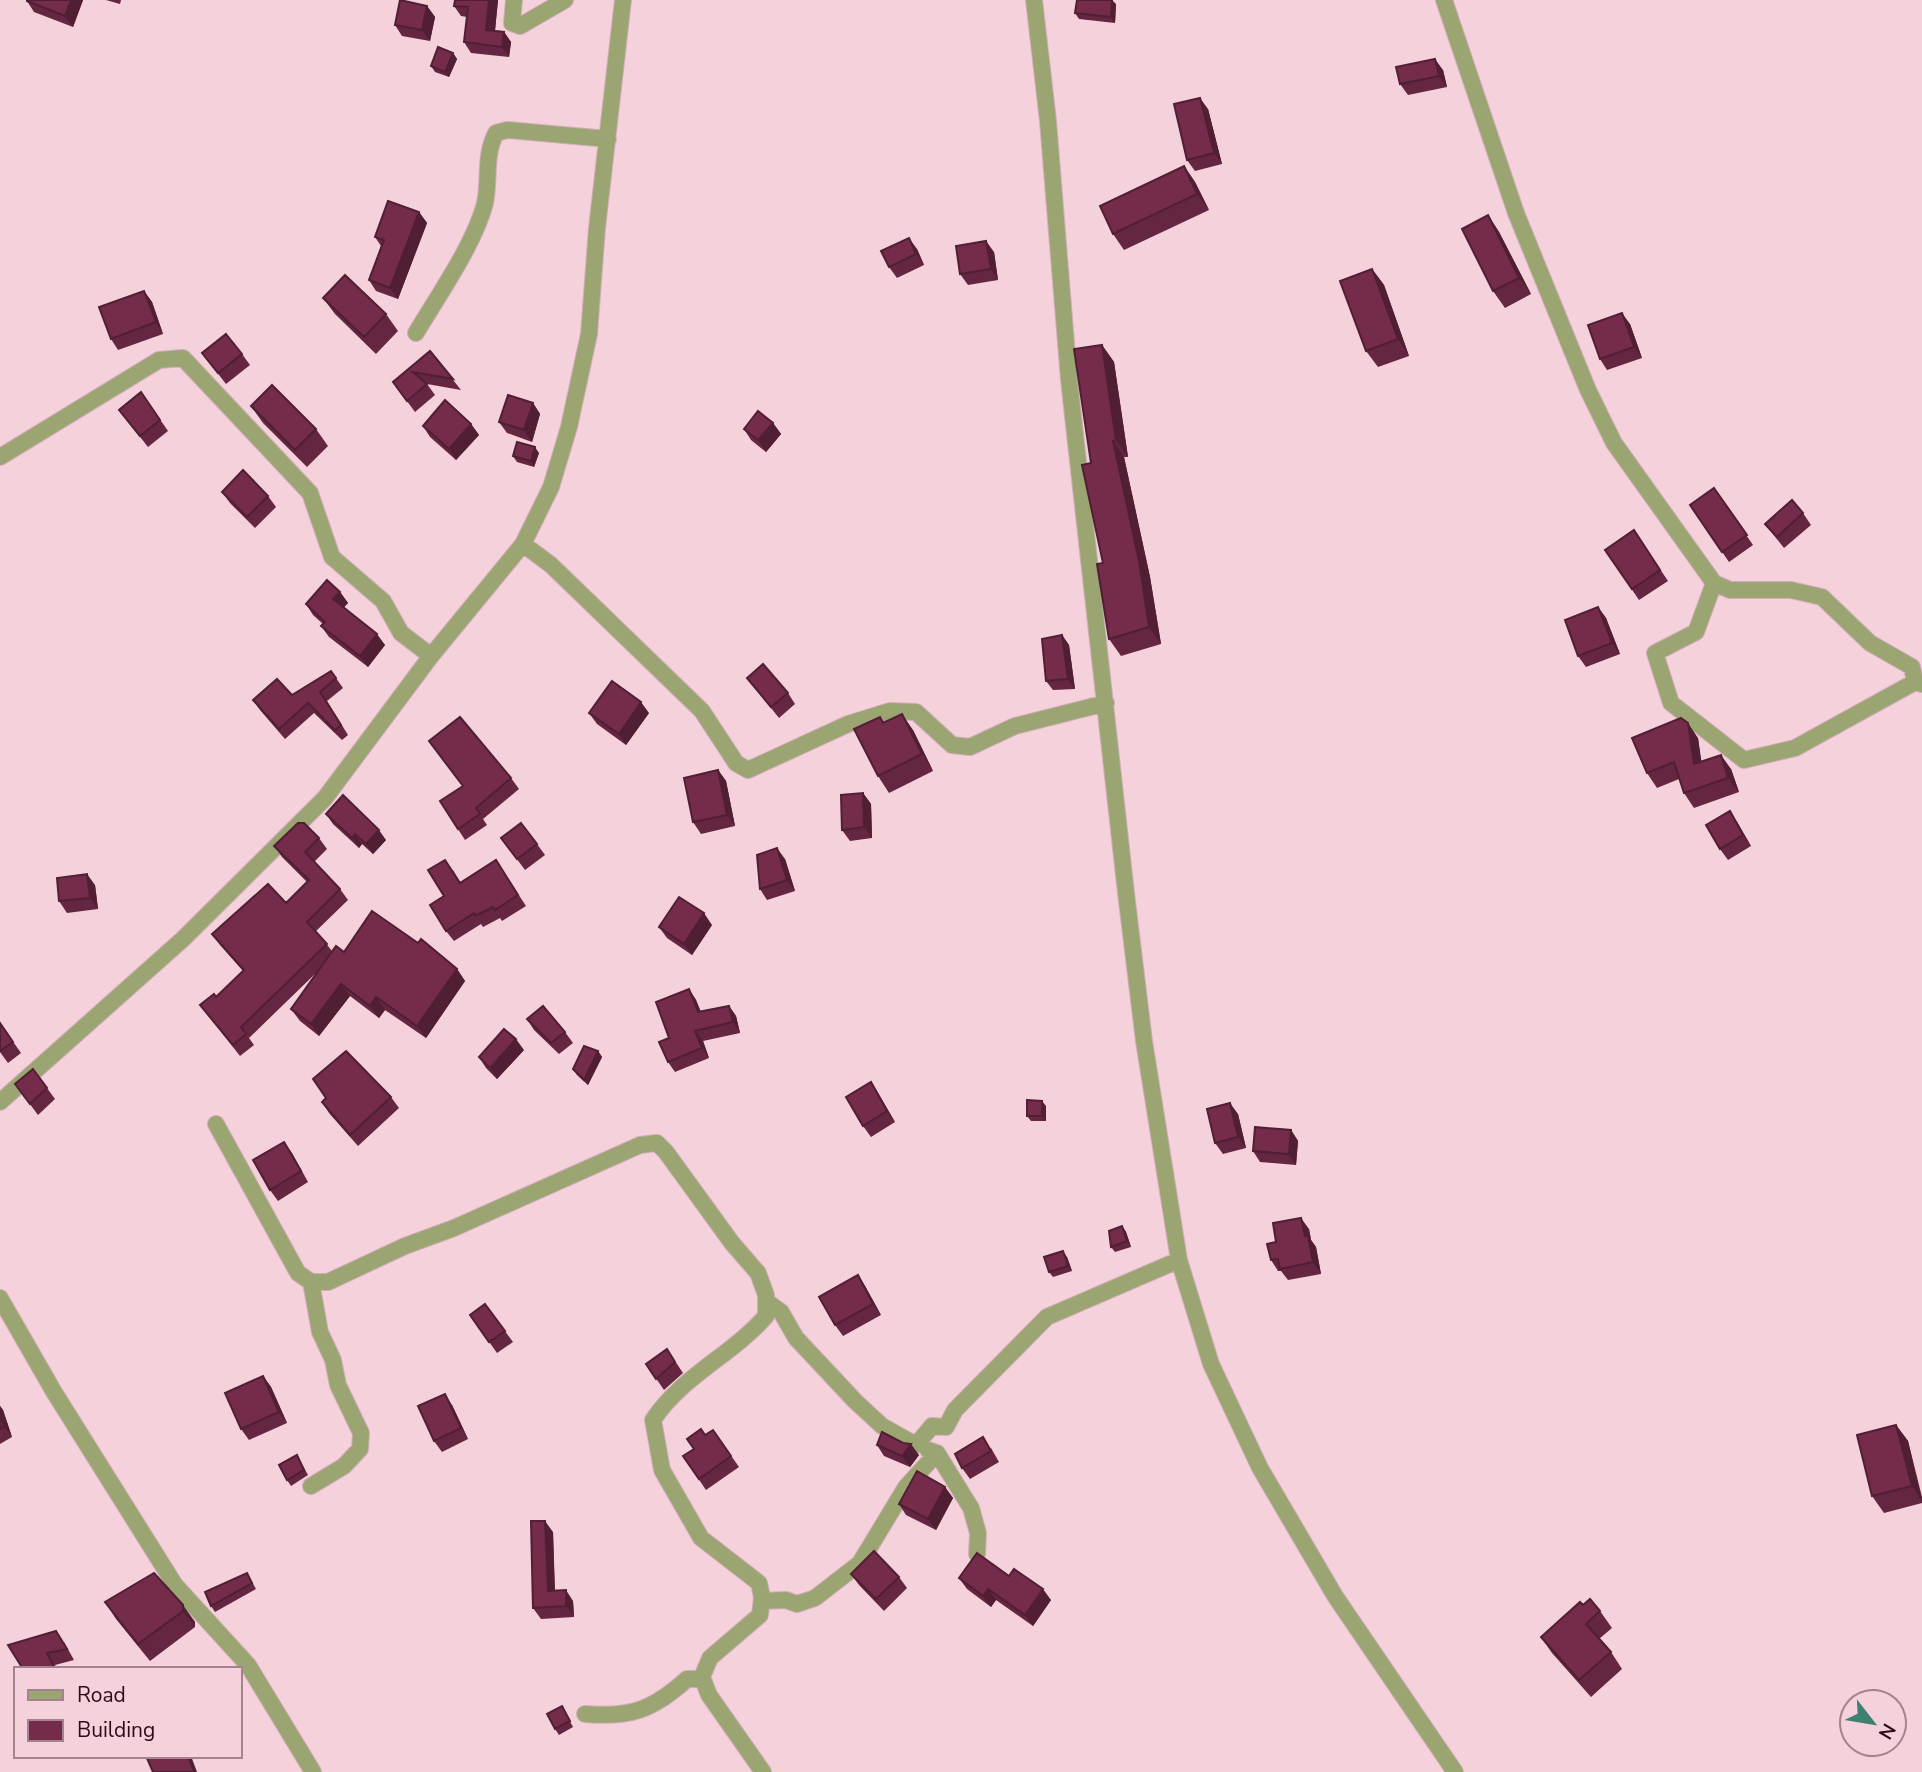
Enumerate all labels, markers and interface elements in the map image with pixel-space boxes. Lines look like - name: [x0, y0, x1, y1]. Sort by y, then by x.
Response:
- legend: [14, 1667, 242, 1758]
- text: Road: [77, 1681, 126, 1709]
- north arrow: [1838, 1688, 1908, 1758]
- text: Building: [77, 1716, 155, 1744]
- text: N: [1872, 1718, 1902, 1744]

